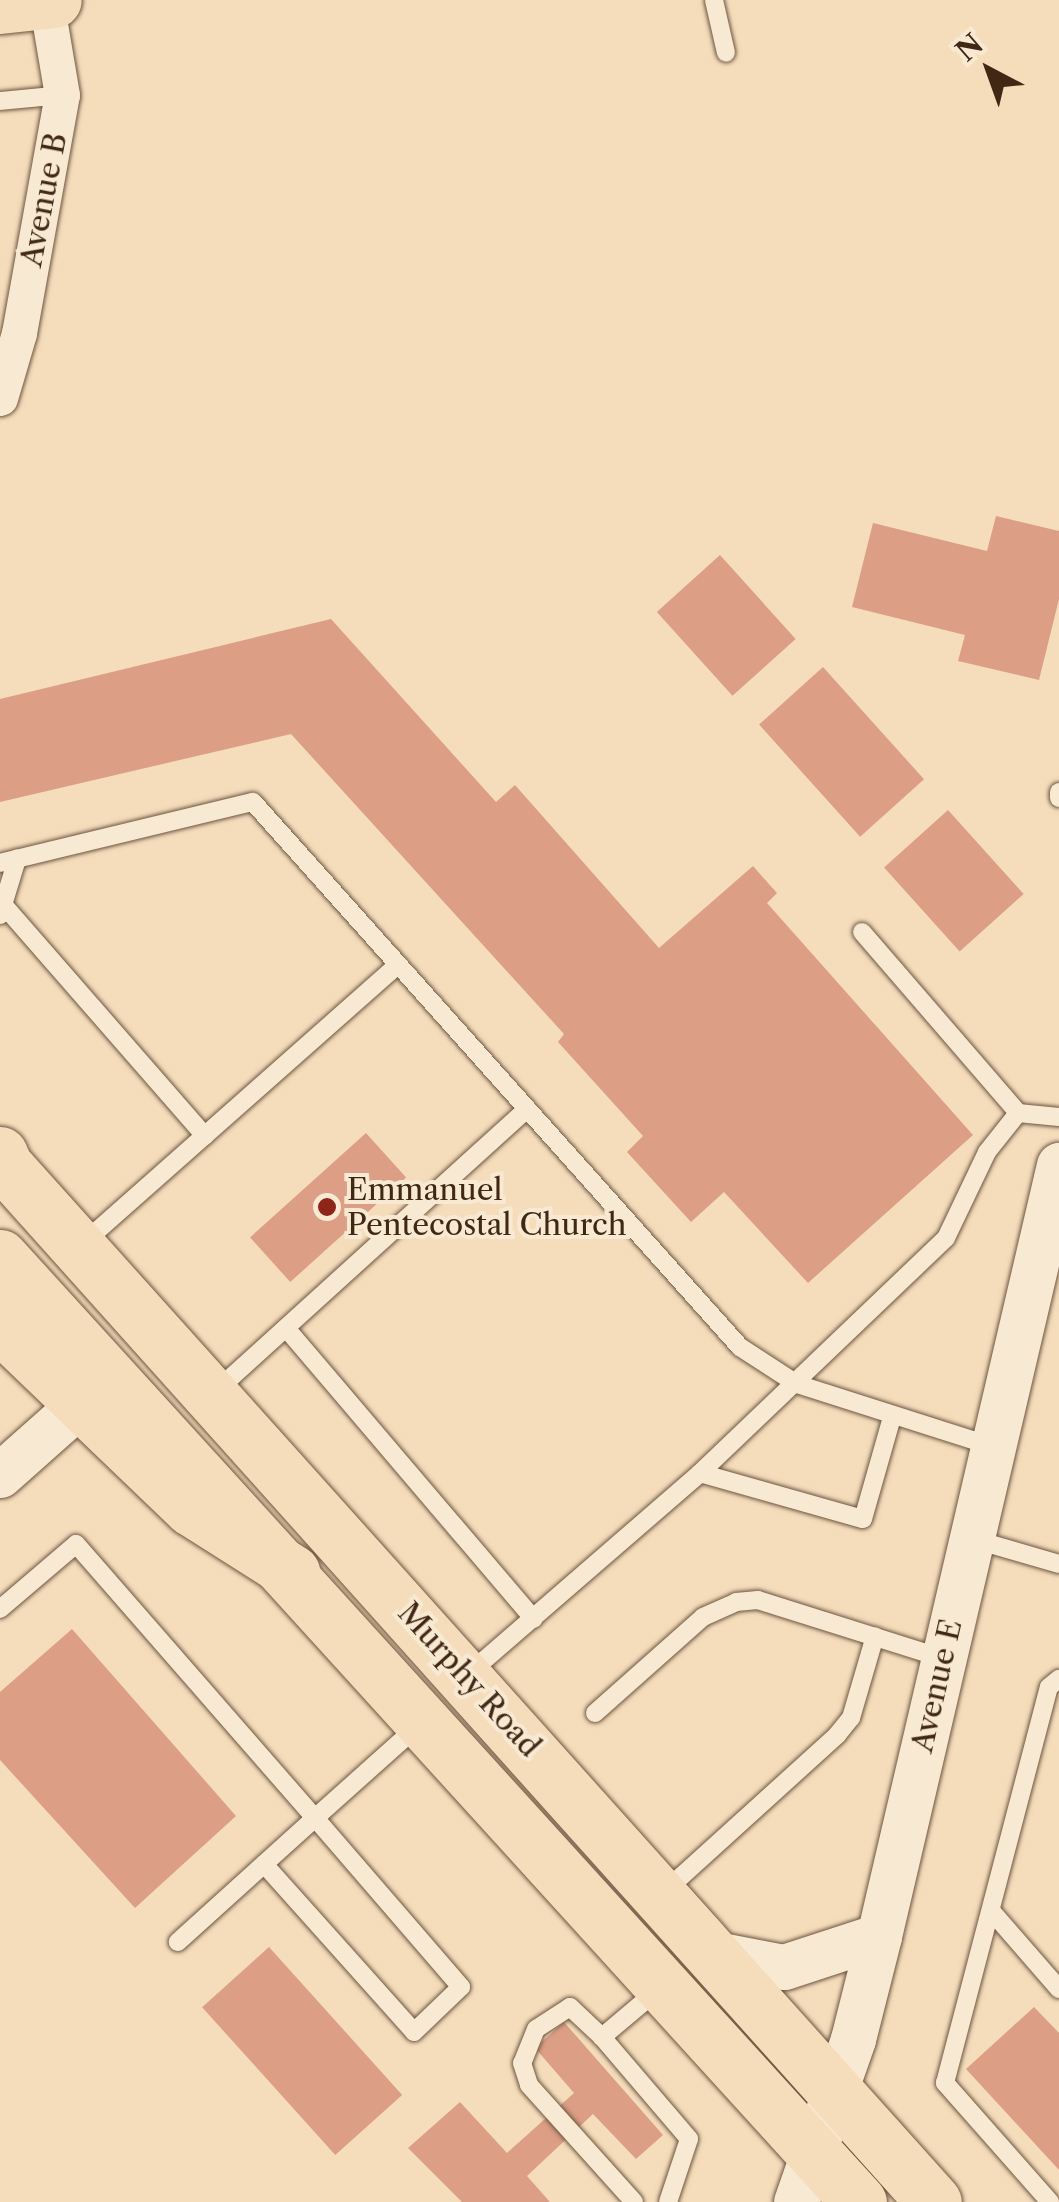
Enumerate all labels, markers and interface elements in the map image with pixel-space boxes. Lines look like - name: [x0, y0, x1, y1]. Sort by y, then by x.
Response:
- north arrow: [939, 20, 1039, 120]
- text: N: [949, 27, 990, 68]
- street label: Avenue B: [13, 130, 75, 270]
- place label: Emmanuel Pentecostal Church: [347, 1172, 627, 1242]
- marker: Emmanuel Pentecostal Church: [316, 1196, 338, 1218]
- street label: Murphy Road: [390, 1595, 548, 1765]
- street label: Avenue E: [904, 1616, 970, 1756]

